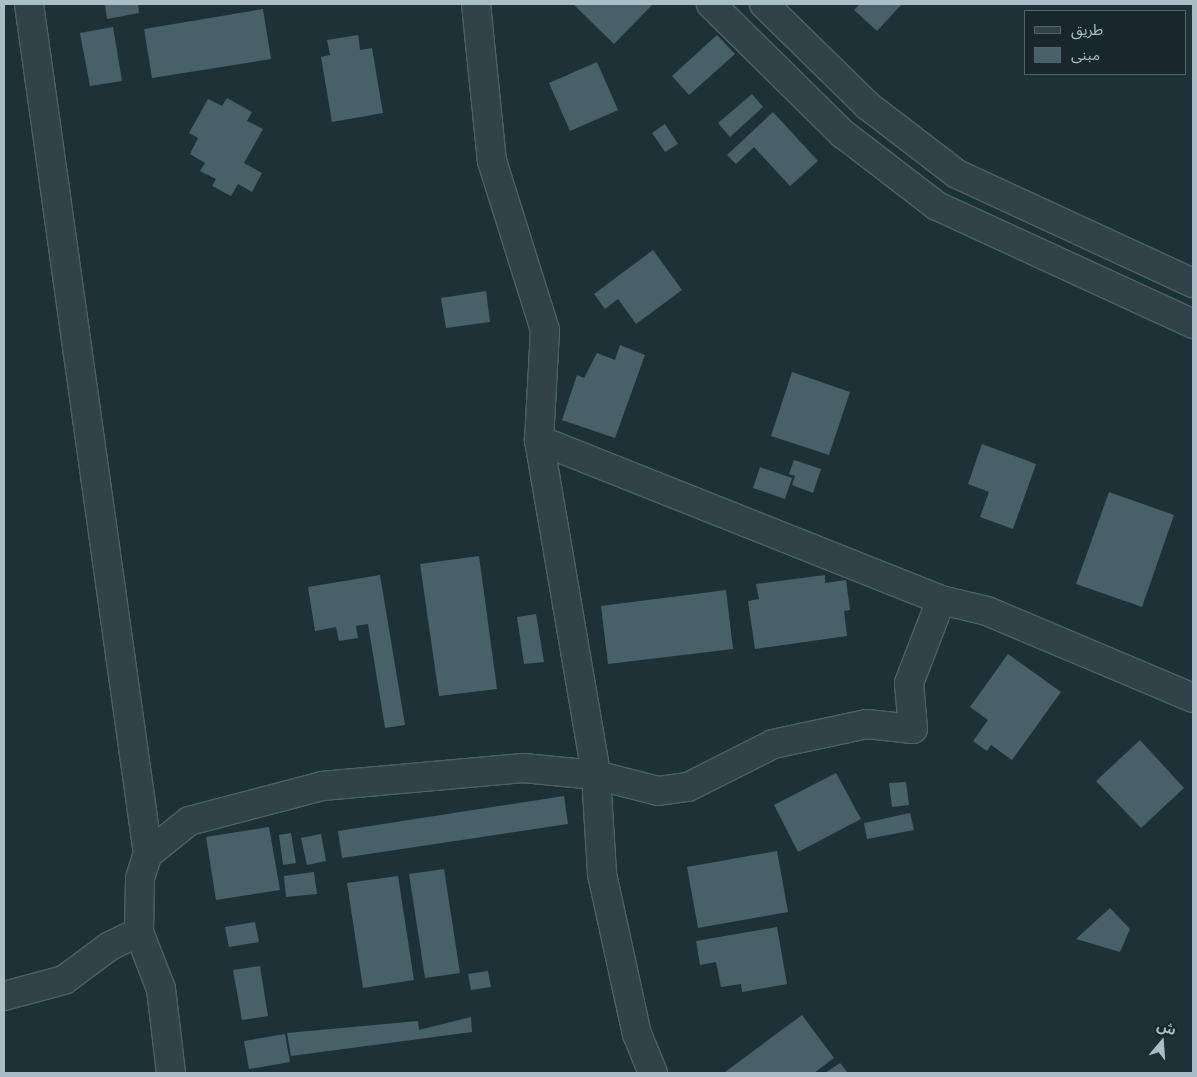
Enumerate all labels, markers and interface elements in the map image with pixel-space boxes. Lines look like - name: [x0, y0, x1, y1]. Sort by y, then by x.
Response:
- legend: [1024, 10, 1187, 75]
- text: طريق: [1071, 20, 1103, 38]
- text: مبنى: [1071, 45, 1100, 63]
- text: ش: [1155, 1016, 1179, 1038]
- north arrow: [1137, 1017, 1187, 1067]

